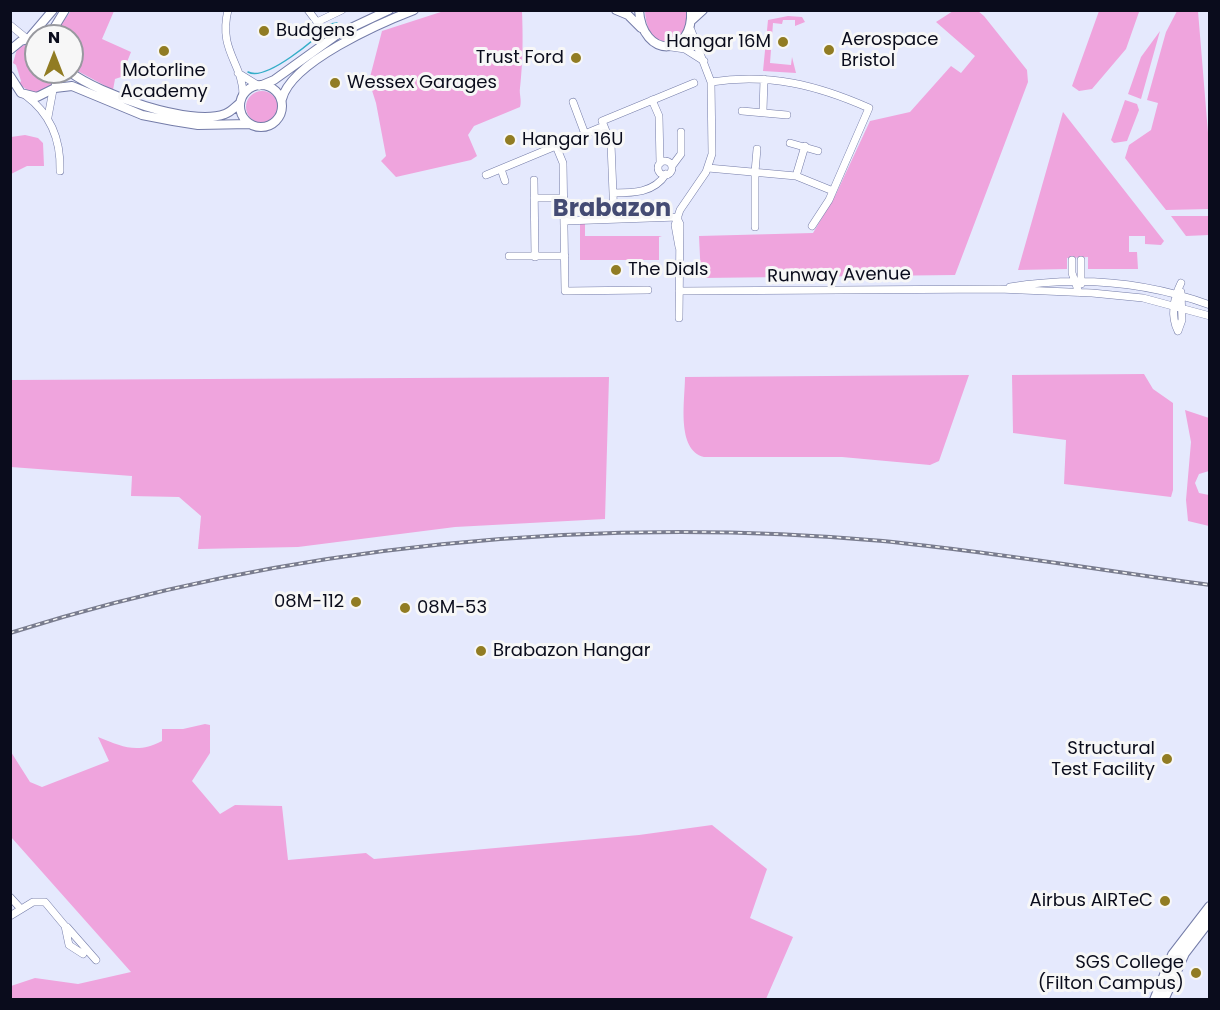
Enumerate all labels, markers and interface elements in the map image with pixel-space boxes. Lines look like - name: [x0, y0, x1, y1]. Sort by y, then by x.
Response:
- place label: Budgens: [276, 20, 355, 42]
- north arrow: [24, 24, 84, 84]
- marker: Budgens: [257, 24, 271, 38]
- text: N: [48, 26, 60, 49]
- place label: Aerospace Bristol: [841, 29, 938, 72]
- place label: Hangar 16M: [666, 31, 771, 53]
- marker: Hangar 16M: [776, 35, 790, 49]
- marker: Aerospace Bristol: [822, 43, 836, 57]
- marker: Motorline Academy: [157, 44, 171, 58]
- place label: Trust Ford: [476, 47, 564, 69]
- marker: Trust Ford: [569, 51, 583, 65]
- place label: Motorline Academy: [120, 60, 208, 103]
- place label: Wessex Garages: [347, 72, 497, 94]
- marker: Wessex Garages: [328, 76, 342, 90]
- place label: Hangar 16U: [522, 129, 623, 151]
- marker: Hangar 16U: [503, 133, 517, 147]
- district label: Brabazon: [553, 196, 671, 224]
- place label: The Dials: [628, 259, 708, 281]
- marker: The Dials: [609, 263, 623, 277]
- street label: Runway Avenue: [767, 264, 911, 288]
- place label: 08M-112: [274, 591, 344, 613]
- marker: 08M-112: [349, 595, 363, 609]
- place label: 08M-53: [417, 597, 487, 619]
- marker: 08M-53: [398, 601, 412, 615]
- place label: Brabazon Hangar: [493, 640, 650, 662]
- marker: Brabazon Hangar: [474, 644, 488, 658]
- place label: Structural Test Facility: [1051, 738, 1155, 780]
- marker: Structural Test Facility: [1160, 752, 1174, 766]
- place label: Airbus AIRTeC: [1030, 890, 1153, 912]
- marker: Airbus AIRTeC: [1158, 894, 1172, 908]
- place label: SGS College (Filton Campus): [1038, 952, 1184, 994]
- marker: SGS College (Filton Campus): [1189, 966, 1203, 980]

